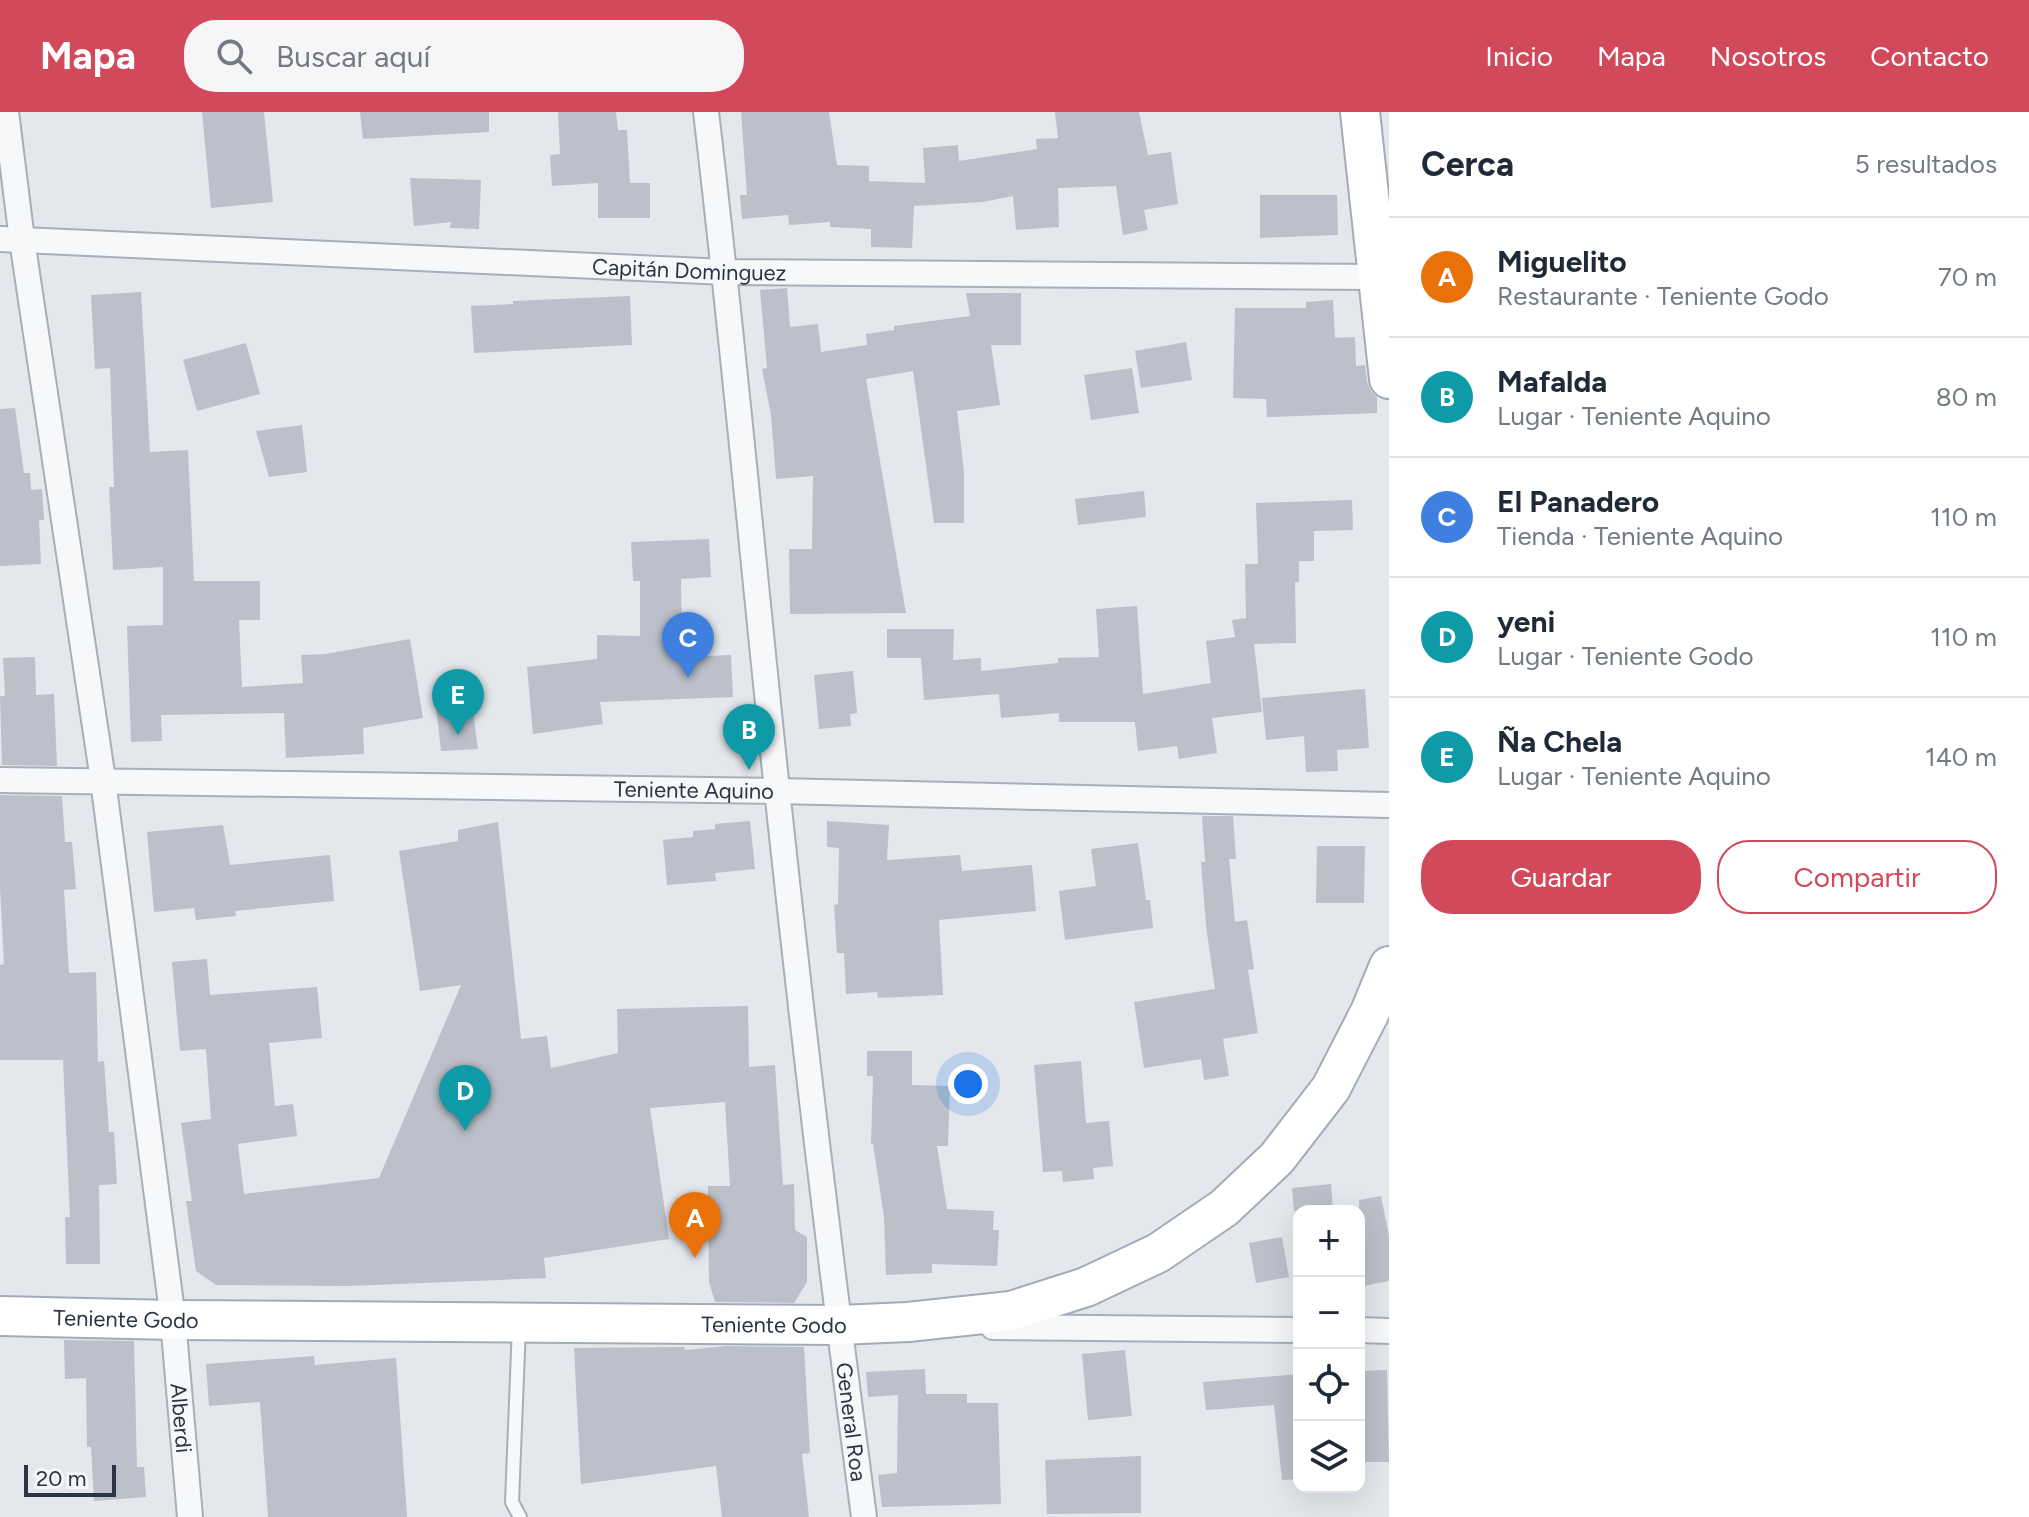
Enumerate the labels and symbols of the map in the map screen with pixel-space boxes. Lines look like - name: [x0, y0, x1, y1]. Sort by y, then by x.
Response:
- street label: Capitán Dominguez: [592, 252, 787, 286]
- pin: C: [662, 612, 714, 678]
- pin: E: [432, 669, 484, 735]
- pin: B: [723, 704, 775, 770]
- street label: Teniente Aquino: [614, 775, 774, 804]
- your location: [948, 1064, 988, 1104]
- pin: D: [439, 1065, 491, 1131]
- pin: A: [669, 1192, 721, 1258]
- street label: Teniente Godo: [53, 1304, 199, 1334]
- street label: Teniente Godo: [701, 1310, 847, 1339]
- street label: General Roa: [831, 1361, 873, 1483]
- street label: Alberdi: [165, 1382, 198, 1454]
- scale bar: [24, 1461, 116, 1497]

